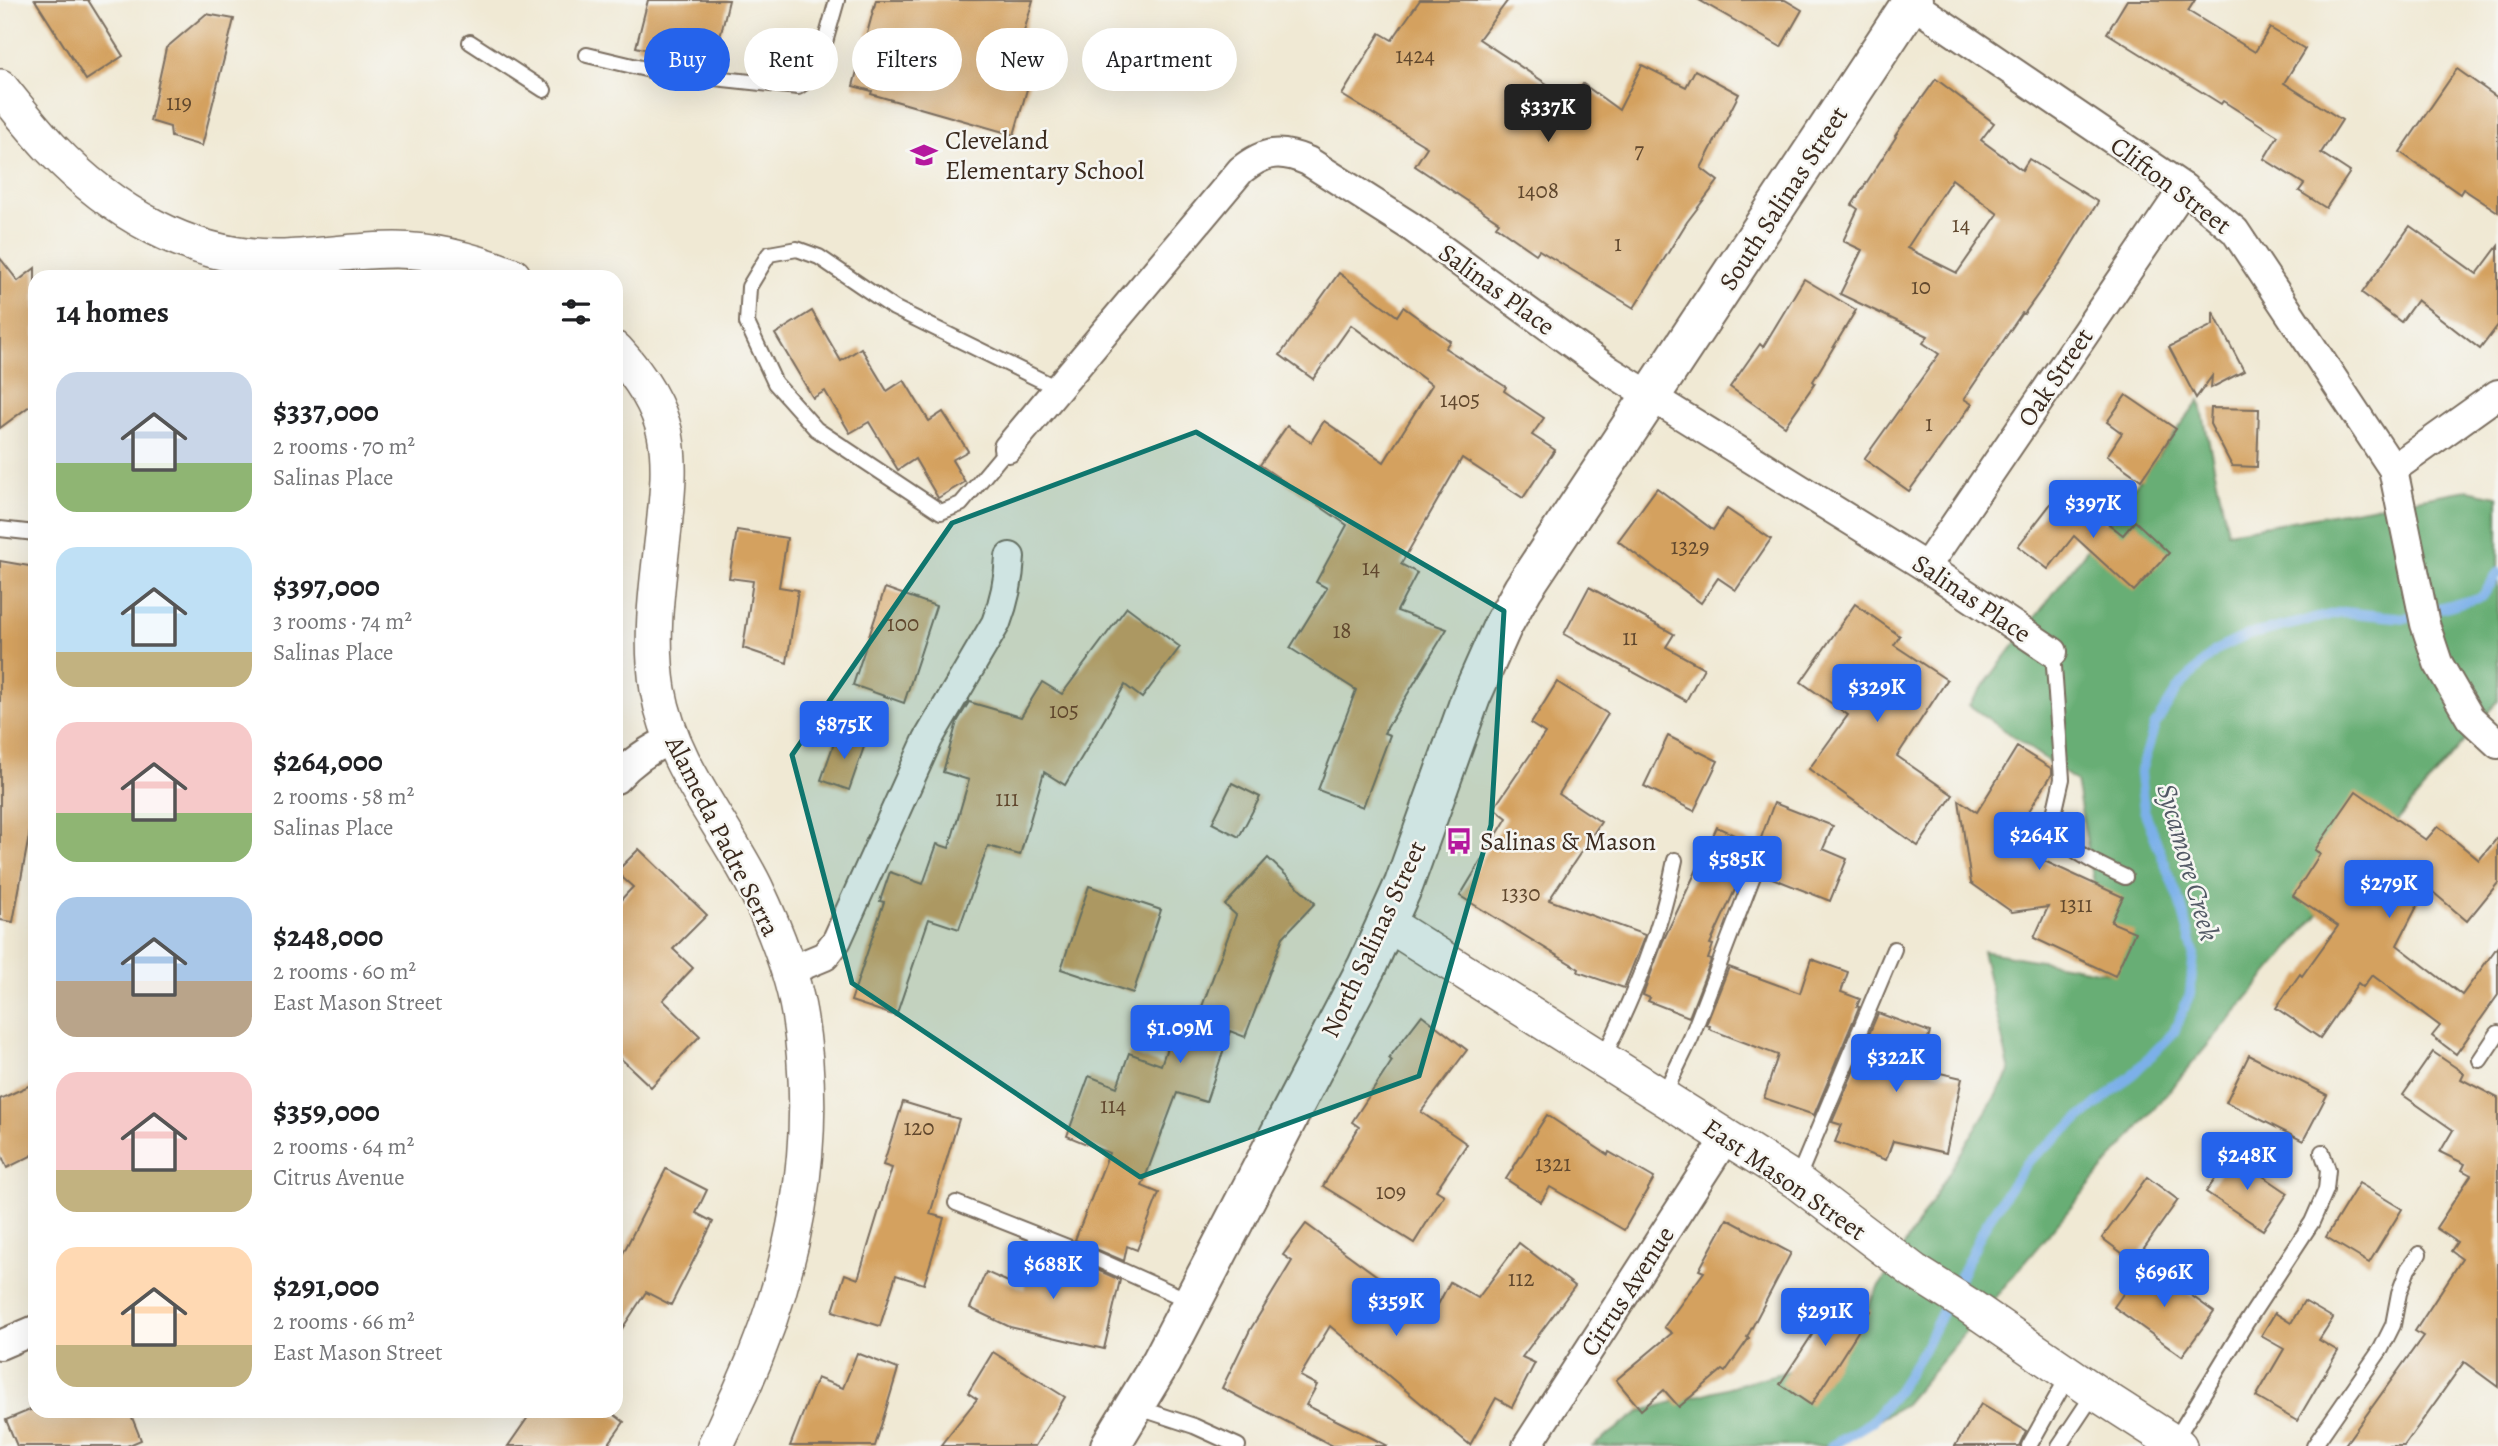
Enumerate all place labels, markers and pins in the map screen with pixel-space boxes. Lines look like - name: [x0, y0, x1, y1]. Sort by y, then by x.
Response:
- pin: $337K: [1499, 85, 1597, 144]
- place label: Cleveland Elementary School: [945, 123, 1144, 188]
- school or university icon: Cleveland Elementary School: [909, 140, 939, 170]
- pin: $397K: [2044, 480, 2142, 540]
- pin: $329K: [1828, 664, 1926, 724]
- pin: $875K: [795, 702, 893, 761]
- pin: $264K: [1990, 812, 2088, 872]
- place label: Salinas & Mason: [1480, 824, 1656, 859]
- bus stop icon: Salinas & Mason: [1444, 826, 1474, 856]
- pin: $585K: [1688, 836, 1786, 896]
- pin: $279K: [2340, 860, 2438, 920]
- pin: $1.09M: [1123, 1006, 1237, 1065]
- pin: $322K: [1847, 1034, 1945, 1094]
- pin: $248K: [2198, 1132, 2296, 1192]
- pin: $688K: [1004, 1242, 1102, 1301]
- pin: $696K: [2115, 1250, 2213, 1309]
- pin: $359K: [1347, 1278, 1445, 1338]
- pin: $291K: [1776, 1288, 1874, 1348]

